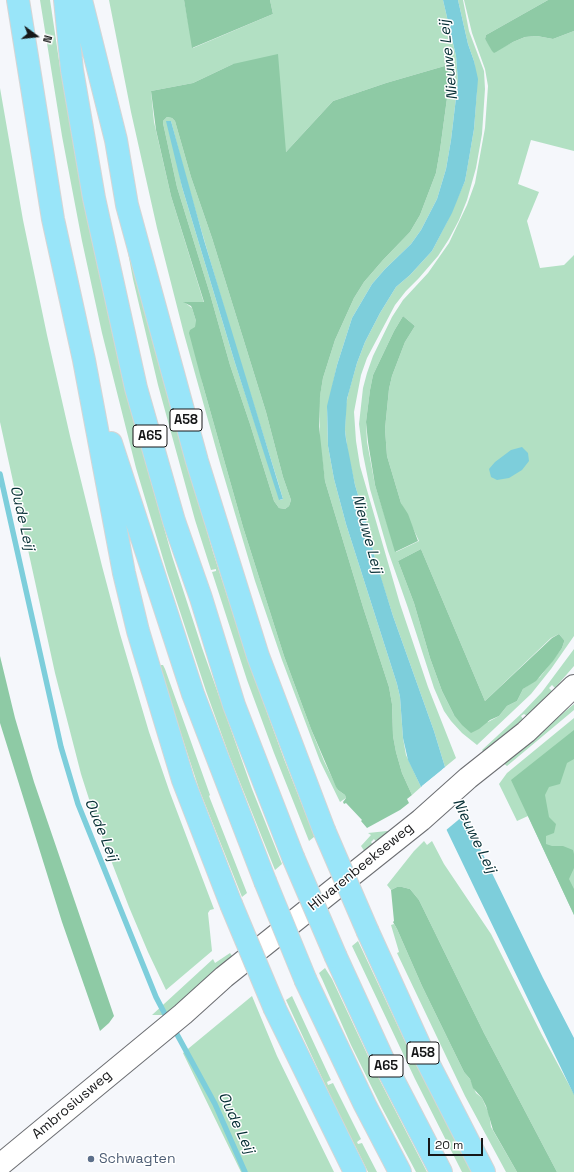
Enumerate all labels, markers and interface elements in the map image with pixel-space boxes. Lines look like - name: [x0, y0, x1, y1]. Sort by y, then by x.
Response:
- north arrow: [16, 16, 56, 56]
- water label: Nieuwe Leij: [436, 19, 462, 101]
- text: N: [40, 34, 55, 44]
- road number: A58: [170, 409, 202, 431]
- road number: A65: [133, 425, 167, 447]
- water label: Oude Leij: [6, 484, 38, 552]
- water label: Nieuwe Leij: [348, 493, 386, 575]
- water label: Oude Leij: [80, 796, 122, 864]
- water label: Nieuwe Leij: [448, 796, 500, 876]
- street label: Hilvarenbeekseweg: [305, 820, 417, 914]
- road number: A58: [407, 1042, 439, 1064]
- road number: A65: [369, 1055, 403, 1077]
- street label: Ambrosiusweg: [29, 1067, 115, 1143]
- water label: Oude Leij: [214, 1089, 258, 1157]
- scale bar: [430, 1130, 485, 1156]
- text: 20 m: [435, 1137, 463, 1153]
- place label: Schwagten: [99, 1151, 175, 1167]
- marker: Schwagten: [86, 1154, 96, 1164]

